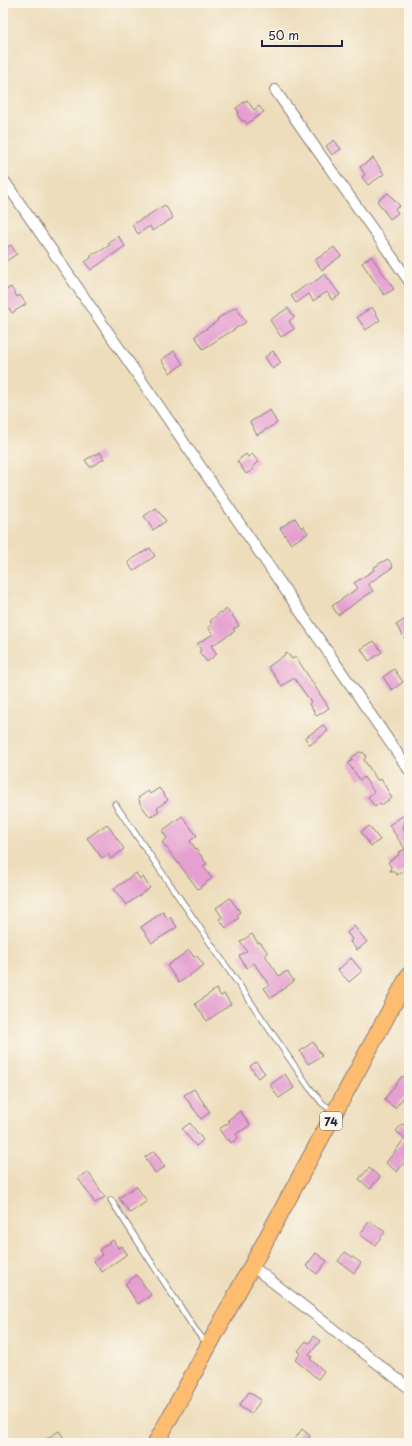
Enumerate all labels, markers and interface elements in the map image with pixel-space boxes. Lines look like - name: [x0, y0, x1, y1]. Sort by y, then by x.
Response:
- scale bar: [262, 22, 342, 48]
- text: 50 m: [268, 26, 299, 44]
- road number: 74: [320, 1112, 342, 1130]

